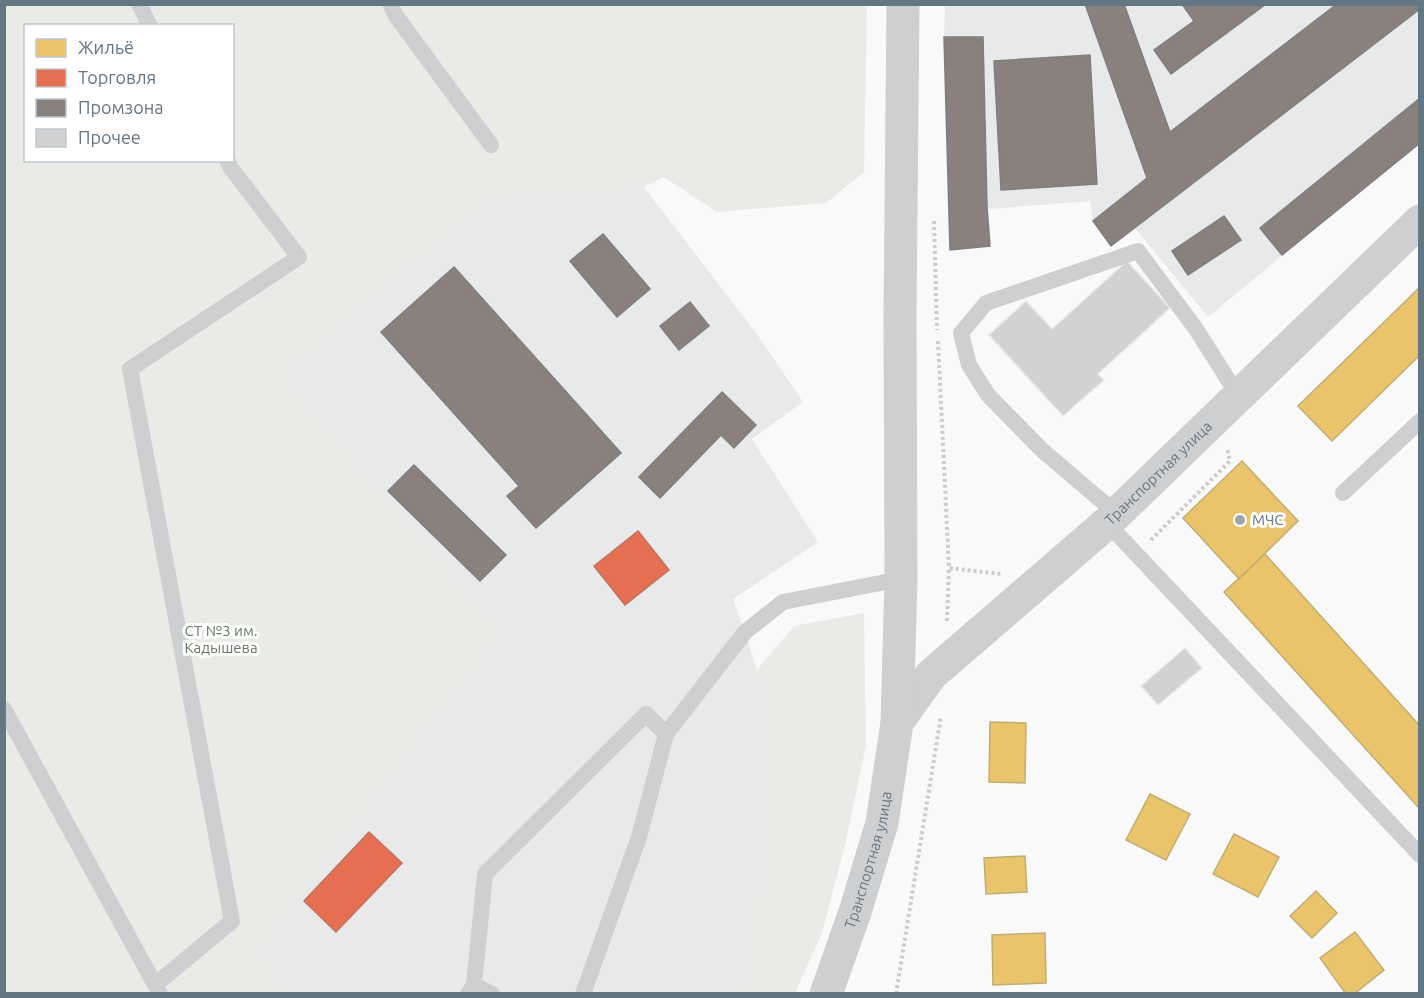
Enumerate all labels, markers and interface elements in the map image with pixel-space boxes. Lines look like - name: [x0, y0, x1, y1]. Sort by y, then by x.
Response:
- legend: [24, 24, 234, 162]
- text: Жильё: [78, 37, 134, 57]
- text: Торговля: [78, 67, 156, 87]
- text: Промзона: [78, 97, 163, 117]
- text: Прочее: [78, 127, 141, 147]
- street label: Транспортная улица: [1101, 417, 1215, 528]
- place label: МЧС: [1252, 511, 1284, 528]
- marker: МЧС: [1233, 513, 1247, 527]
- park label: СТ №3 им. Кадышева: [184, 622, 258, 656]
- street label: Транспортная улица: [841, 790, 895, 931]

